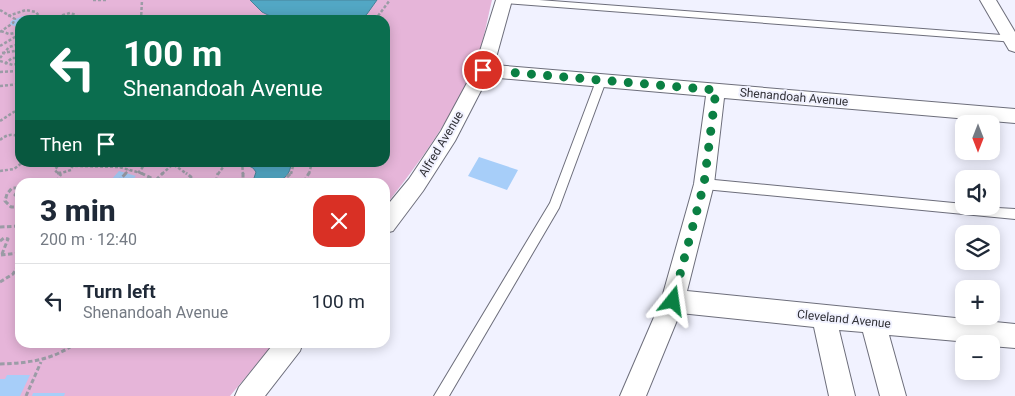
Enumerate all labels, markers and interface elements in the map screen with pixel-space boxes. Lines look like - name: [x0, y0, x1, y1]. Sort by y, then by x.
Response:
- text: 100 m: [123, 34, 222, 75]
- icon: left: [40, 35, 105, 100]
- pin: [462, 49, 504, 91]
- icon: arrive: [469, 56, 497, 84]
- text: Shenandoah Avenue: [123, 76, 323, 101]
- street label: Shenandoah Avenue: [739, 85, 849, 109]
- street label: Alfred Avenue: [416, 109, 466, 179]
- north arrow: [955, 115, 1000, 160]
- map controls: [955, 115, 1000, 380]
- icon: arrive: [92, 130, 120, 158]
- text: Then: [40, 133, 82, 156]
- button: sound: [955, 170, 1000, 215]
- text: 3 min: [40, 193, 116, 228]
- button: close: [313, 195, 365, 247]
- button: layers: [955, 225, 1000, 270]
- text: 200 m · 12:40: [40, 230, 137, 249]
- position arrow: [646, 274, 698, 326]
- text: Turn left: [83, 280, 156, 303]
- button: +: [955, 280, 1000, 325]
- icon: left: [40, 287, 68, 315]
- text: 100 m: [312, 290, 365, 313]
- text: Shenandoah Avenue: [83, 303, 228, 322]
- street label: Cleveland Avenue: [796, 307, 892, 331]
- button: −: [955, 335, 1000, 380]

